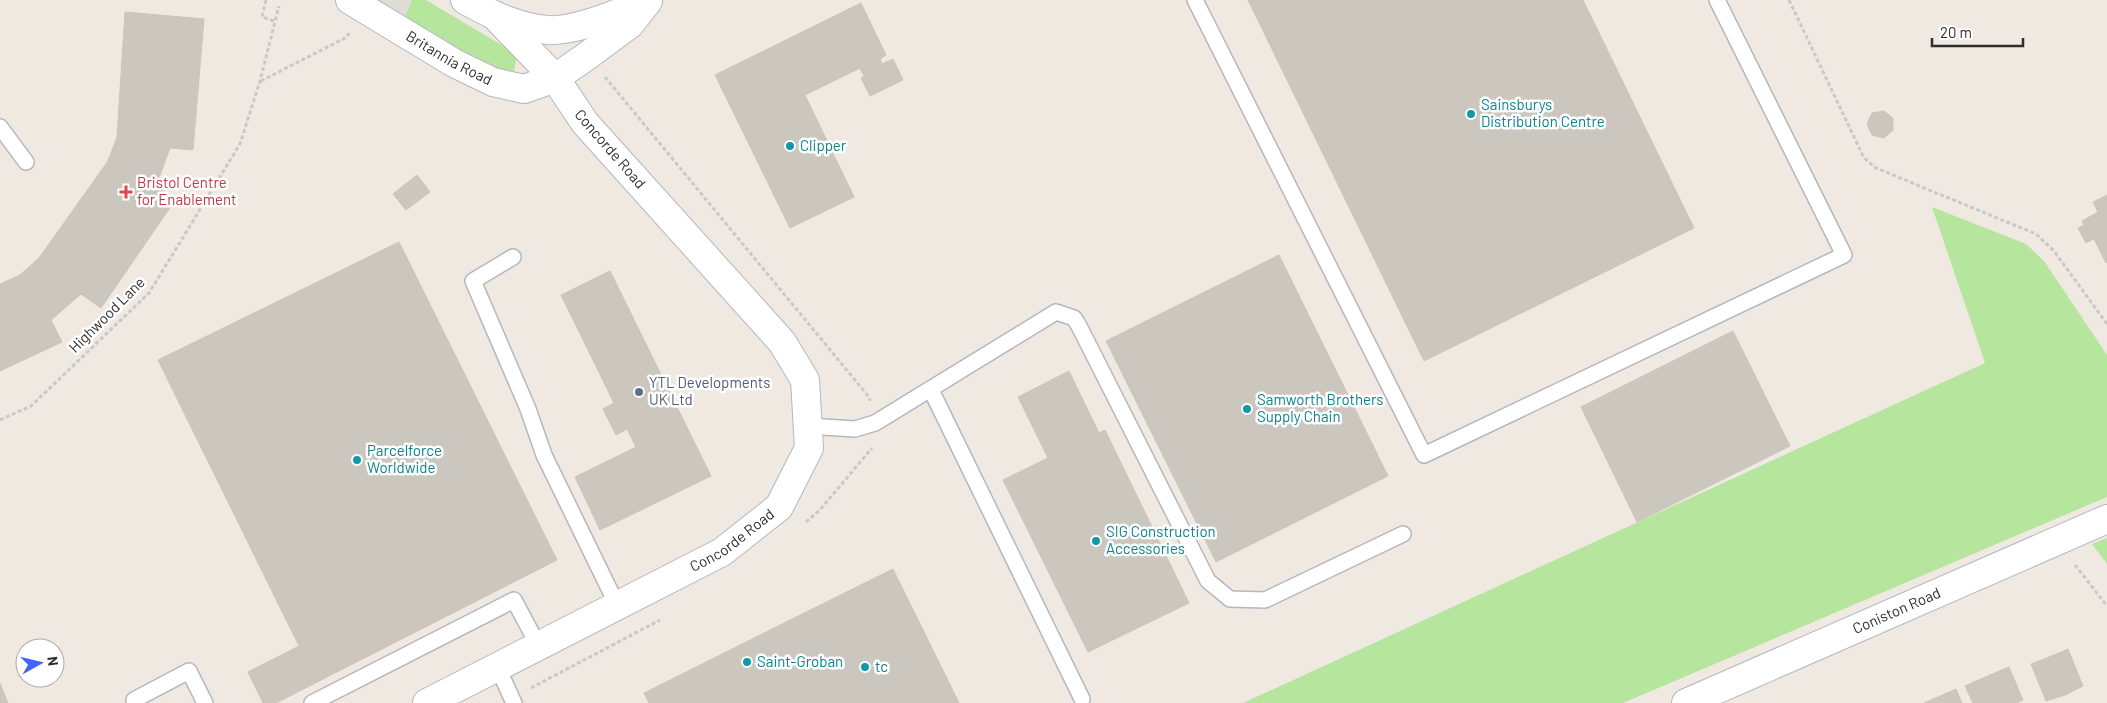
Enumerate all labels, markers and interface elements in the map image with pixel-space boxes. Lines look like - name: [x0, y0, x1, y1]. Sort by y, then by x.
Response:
- scale bar: [1932, 15, 2023, 47]
- text: 20 m: [1940, 23, 1972, 41]
- street label: Britannia Road: [403, 26, 495, 88]
- place label: Sainsburys Distribution Centre: [1481, 95, 1605, 130]
- street label: Concorde Road: [572, 105, 650, 192]
- marker: Sainsburys Distribution Centre: [1465, 108, 1477, 120]
- place label: Clipper: [800, 136, 847, 154]
- marker: Clipper: [784, 140, 796, 152]
- place label: Bristol Centre for Enablement: [137, 173, 237, 208]
- marker: Bristol Centre for Enablement: [119, 185, 133, 199]
- street label: Highwood Lane: [65, 273, 148, 356]
- place label: YTL Developments UK Ltd: [649, 373, 770, 408]
- marker: YTL Developments UK Ltd: [633, 386, 645, 398]
- place label: Samworth Brothers Supply Chain: [1257, 390, 1384, 425]
- marker: Samworth Brothers Supply Chain: [1241, 403, 1253, 415]
- place label: Parcelforce Worldwide: [367, 441, 442, 476]
- marker: Parcelforce Worldwide: [351, 454, 363, 466]
- street label: Concorde Road: [686, 504, 777, 575]
- place label: SIG Construction Accessories: [1106, 522, 1216, 557]
- marker: SIG Construction Accessories: [1090, 535, 1102, 547]
- street label: Coniston Road: [1850, 583, 1943, 637]
- north arrow: [15, 638, 65, 688]
- place label: Saint-Groban: [757, 652, 843, 670]
- text: N: [44, 655, 62, 667]
- marker: Saint-Groban: [741, 656, 753, 668]
- place label: tc: [875, 657, 888, 675]
- marker: tc: [859, 661, 871, 673]

